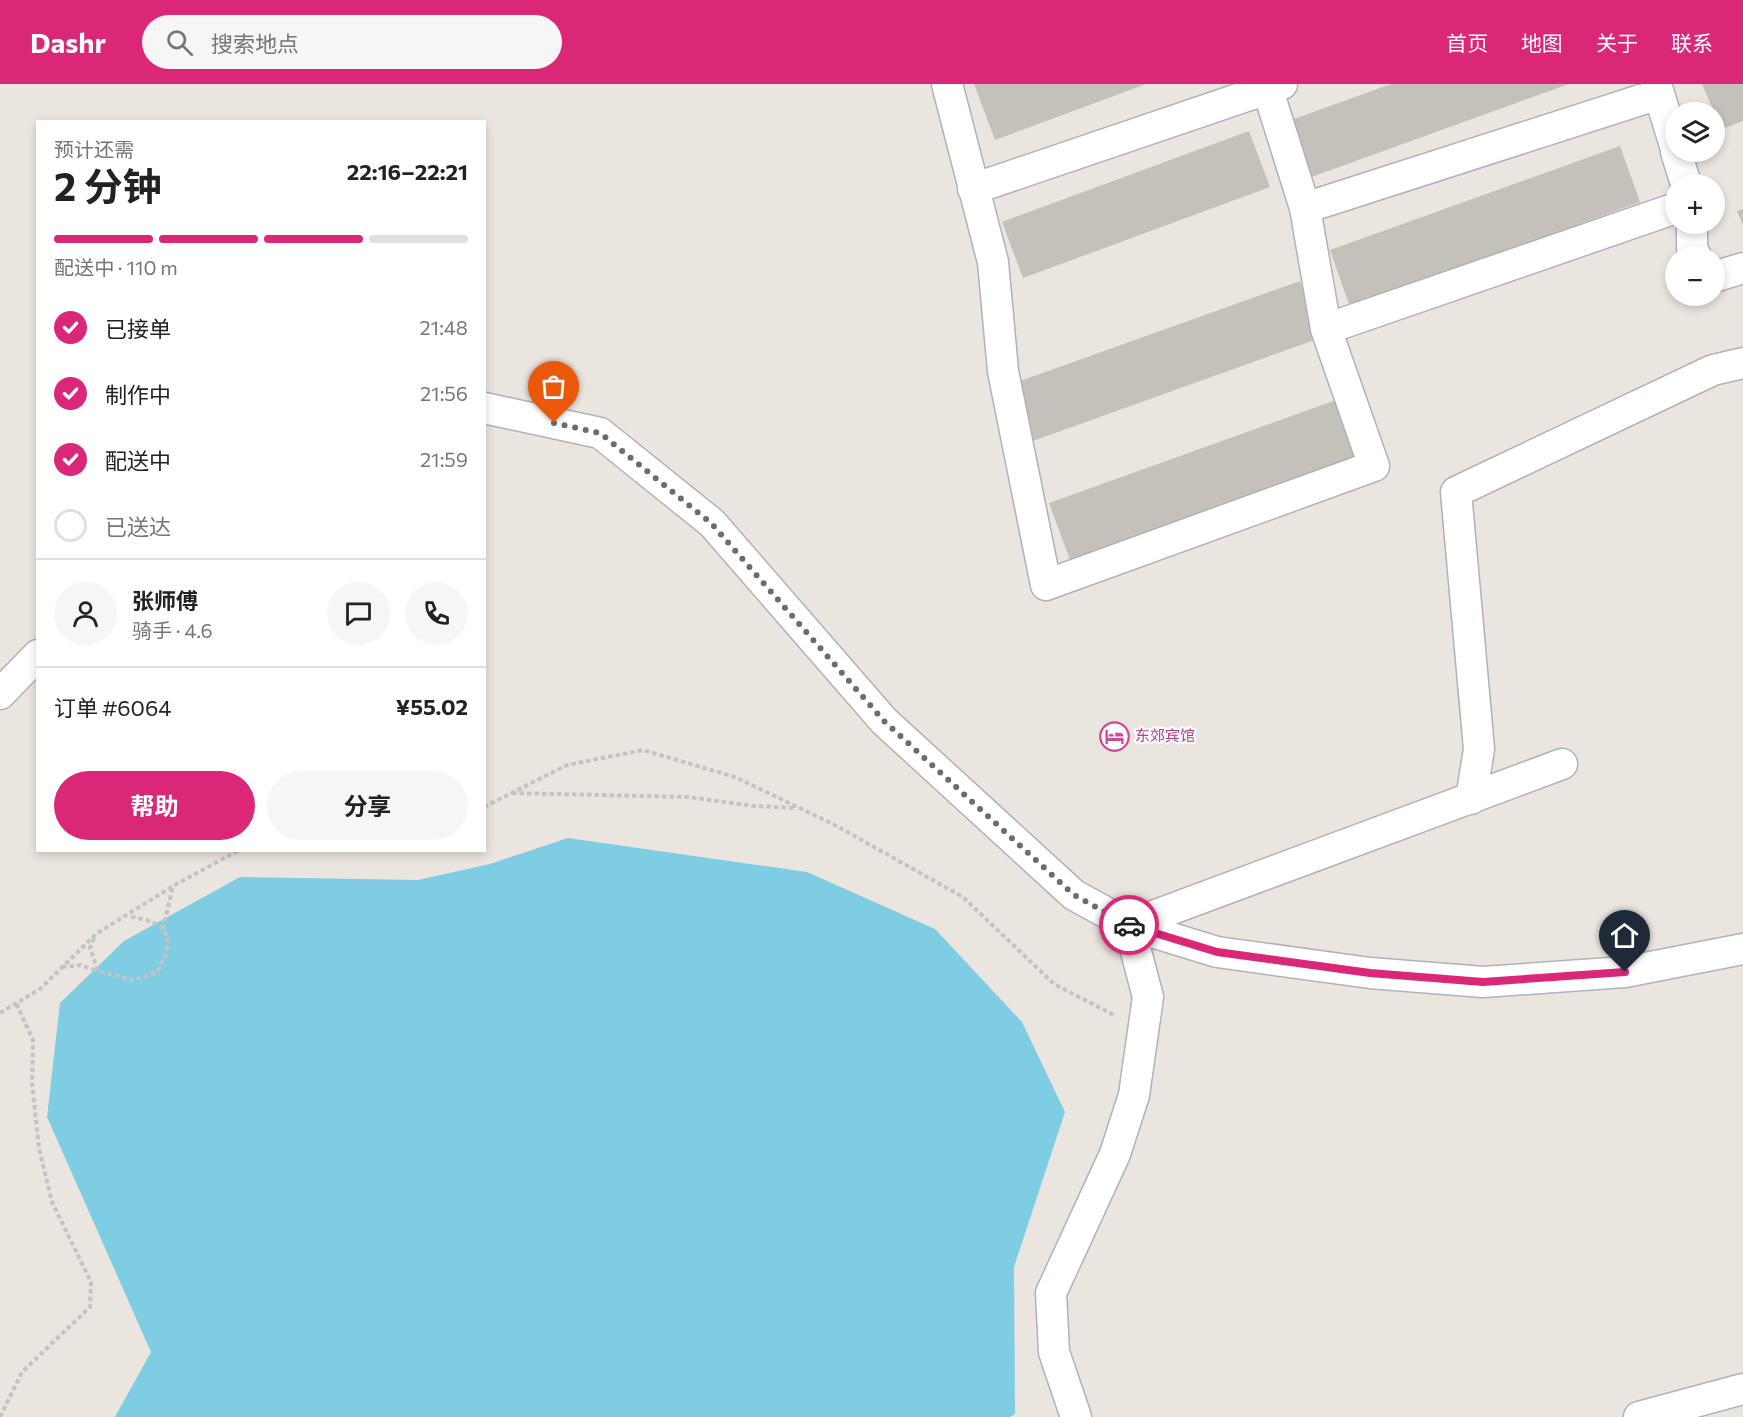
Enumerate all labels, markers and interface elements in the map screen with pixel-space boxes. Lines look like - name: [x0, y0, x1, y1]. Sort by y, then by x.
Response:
- search box: [142, 15, 562, 69]
- text: Dashr: [30, 25, 106, 59]
- icon: search: [163, 26, 196, 59]
- text: 搜索地点: [211, 30, 299, 57]
- text: 首页: [1446, 30, 1488, 55]
- text: 地图: [1521, 30, 1563, 55]
- text: 关于: [1596, 30, 1638, 55]
- text: 联系: [1671, 30, 1713, 55]
- map controls: [1665, 102, 1725, 306]
- button: layers: [1665, 102, 1725, 162]
- text: 预计还需: [54, 137, 134, 161]
- text: 22:16–22:21: [347, 158, 468, 185]
- text: 2 分钟: [54, 161, 162, 209]
- button: +: [1665, 174, 1725, 234]
- button: −: [1665, 246, 1725, 306]
- text: 配送中 · 110 m: [54, 255, 178, 279]
- icon: check: [54, 311, 87, 344]
- text: 已接单: [105, 315, 171, 342]
- text: 21:48: [420, 315, 468, 339]
- pin: [528, 361, 579, 423]
- icon: bag: [537, 370, 570, 403]
- icon: check: [54, 377, 87, 410]
- text: 制作中: [105, 381, 171, 408]
- text: 21:56: [420, 381, 468, 405]
- icon: check: [54, 443, 87, 476]
- text: 配送中: [105, 447, 171, 474]
- text: 21:59: [420, 447, 468, 471]
- text: 已送达: [105, 513, 171, 540]
- button: person: [54, 582, 117, 645]
- button: chat: [327, 582, 390, 645]
- button: phone: [405, 582, 468, 645]
- text: 张师傅: [132, 587, 198, 614]
- text: 骑手 · 4.6: [132, 618, 213, 642]
- text: ¥55.02: [396, 693, 468, 720]
- text: 订单 #6064: [54, 694, 172, 721]
- hotel icon: 东郊宾馆: [1098, 720, 1130, 752]
- place label: 东郊宾馆: [1135, 726, 1195, 744]
- button: 帮助: [54, 771, 255, 840]
- button: 分享: [267, 771, 468, 840]
- courier: [1099, 895, 1159, 955]
- icon: car: [1113, 909, 1146, 942]
- pin: [1599, 910, 1650, 972]
- icon: home: [1608, 919, 1641, 952]

